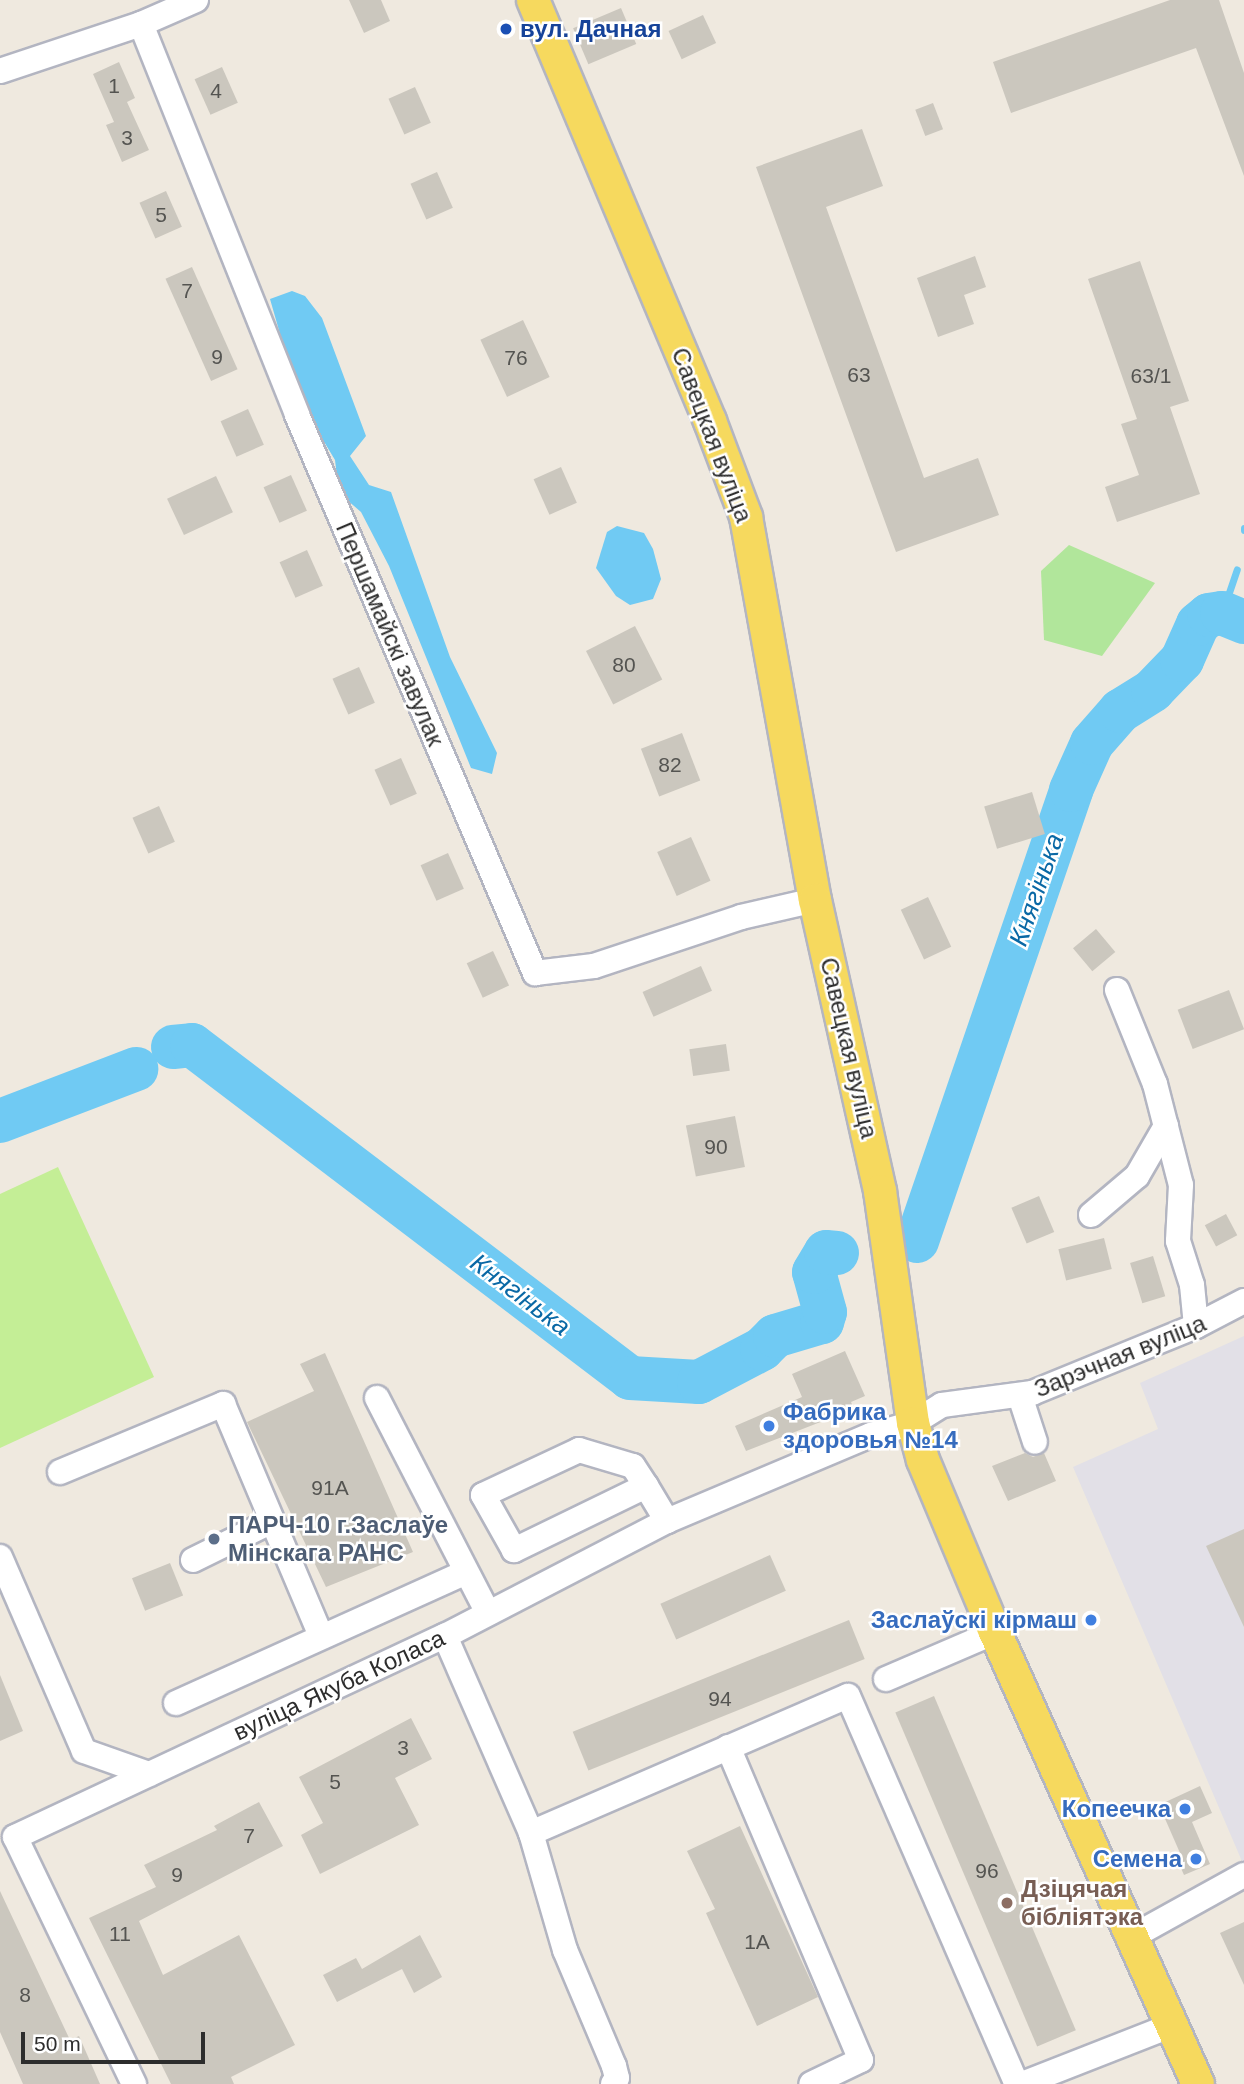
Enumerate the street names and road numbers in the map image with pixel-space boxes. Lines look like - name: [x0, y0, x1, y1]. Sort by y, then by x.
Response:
- street label: Савецкая вуліца: [665, 344, 759, 526]
- street label: Першамайскі завулак: [330, 518, 450, 750]
- street label: Савецкая вуліца: [814, 955, 884, 1141]
- street label: Зарэчная вуліца: [1030, 1308, 1210, 1404]
- street label: вуліца Якуба Коласа: [229, 1623, 449, 1747]

